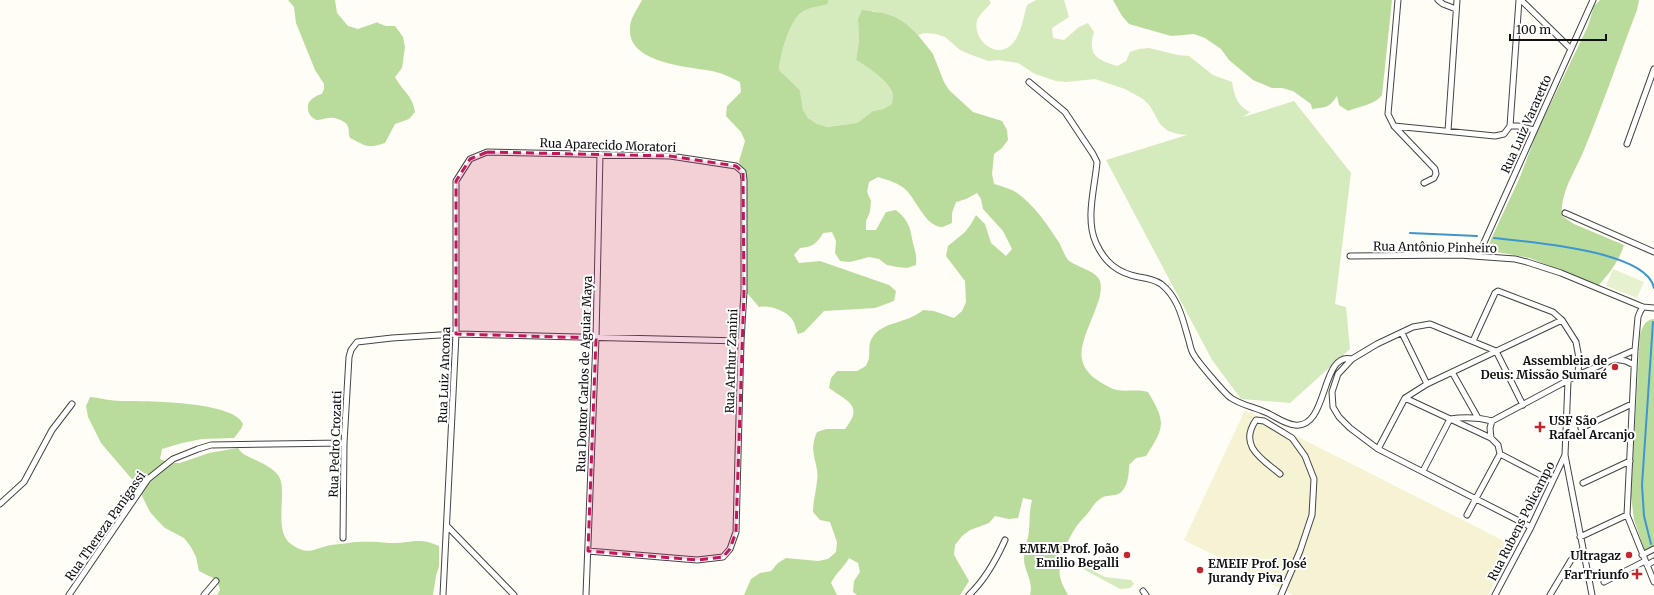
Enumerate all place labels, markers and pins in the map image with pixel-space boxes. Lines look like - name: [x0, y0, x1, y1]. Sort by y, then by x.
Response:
- place label: Assembleia de Deus: Missão Sumaré: [1480, 353, 1608, 382]
- marker: Assembleia de Deus: Missão Sumaré: [1610, 362, 1620, 372]
- place label: USF São Rafael Arcanjo: [1549, 413, 1635, 442]
- marker: USF São Rafael Arcanjo: [1534, 421, 1546, 433]
- place label: EMEM Prof. João Emilio Begalli: [1019, 541, 1119, 570]
- place label: Ultragaz: [1571, 548, 1621, 563]
- marker: EMEM Prof. João Emilio Begalli: [1122, 550, 1132, 560]
- marker: Ultragaz: [1624, 550, 1634, 560]
- place label: EMEIF Prof. José Jurandy Piva: [1207, 556, 1307, 585]
- marker: EMEIF Prof. José Jurandy Piva: [1195, 565, 1205, 575]
- place label: FarTriunfo: [1564, 567, 1629, 582]
- marker: FarTriunfo: [1632, 569, 1642, 579]

